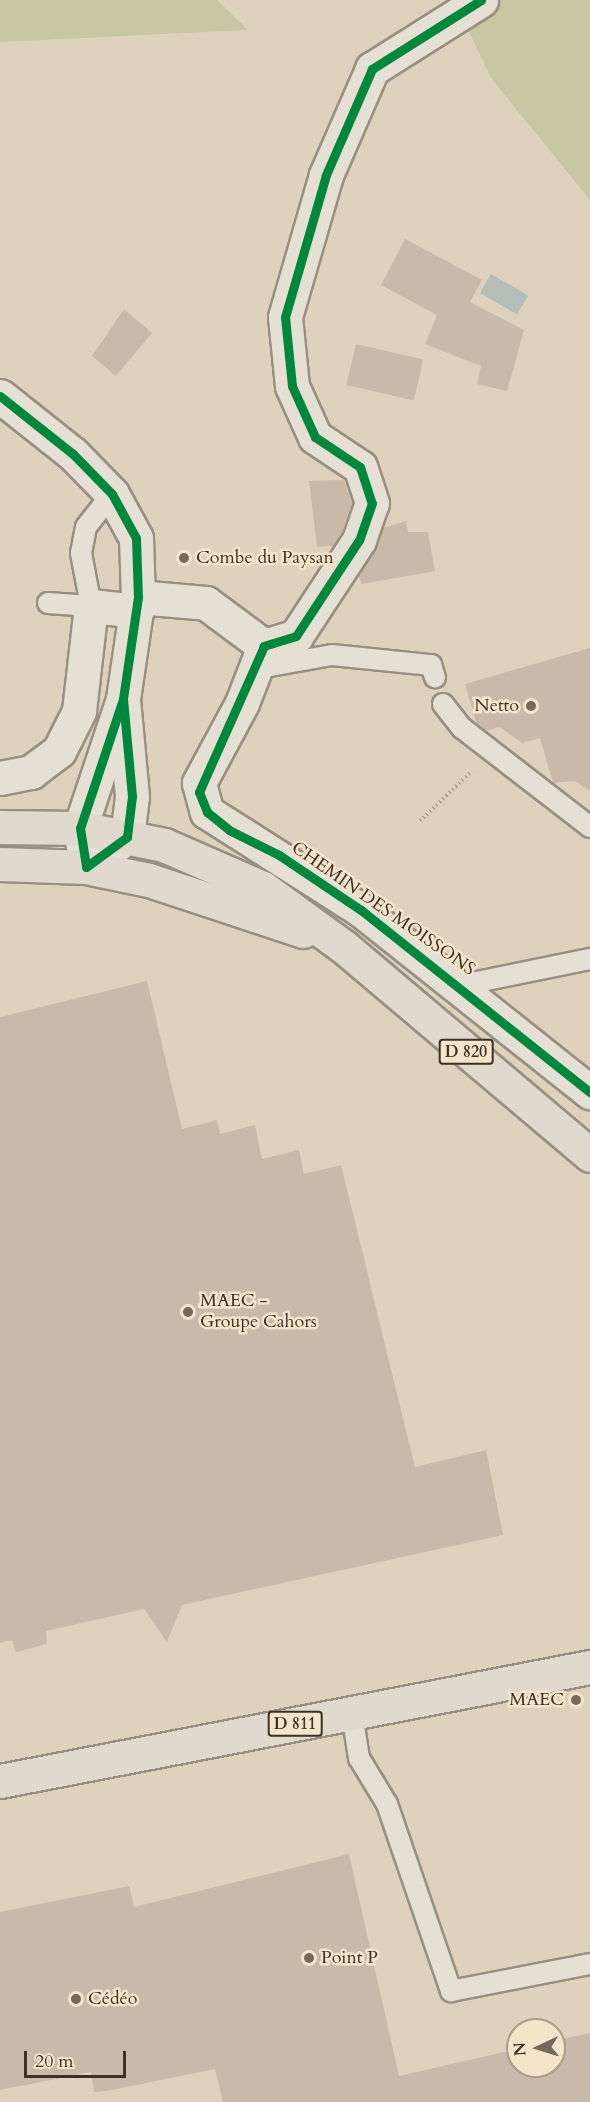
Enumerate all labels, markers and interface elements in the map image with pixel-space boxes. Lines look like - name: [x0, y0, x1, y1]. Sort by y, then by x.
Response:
- place label: Combe du Paysan: [196, 547, 334, 569]
- marker: Combe du Paysan: [177, 551, 191, 565]
- place label: Netto: [474, 695, 519, 717]
- marker: Netto: [524, 699, 538, 713]
- street label: CHEMIN DES MOISSONS: [287, 837, 479, 981]
- road number: D 820: [438, 1039, 494, 1065]
- place label: MAEC - Groupe Cahors: [200, 1291, 317, 1334]
- marker: MAEC - Groupe Cahors: [181, 1305, 195, 1319]
- place label: MAEC: [509, 1689, 564, 1711]
- marker: MAEC: [569, 1693, 583, 1707]
- road number: D 811: [266, 1711, 324, 1737]
- place label: Point P: [321, 1947, 378, 1969]
- marker: Point P: [302, 1951, 316, 1965]
- place label: Cédéo: [88, 1988, 137, 2010]
- marker: Cédéo: [69, 1992, 83, 2006]
- north arrow: [506, 2018, 566, 2078]
- scale bar: [27, 2039, 129, 2077]
- text: N: [509, 2041, 531, 2057]
- text: 20 m: [35, 2049, 74, 2074]

